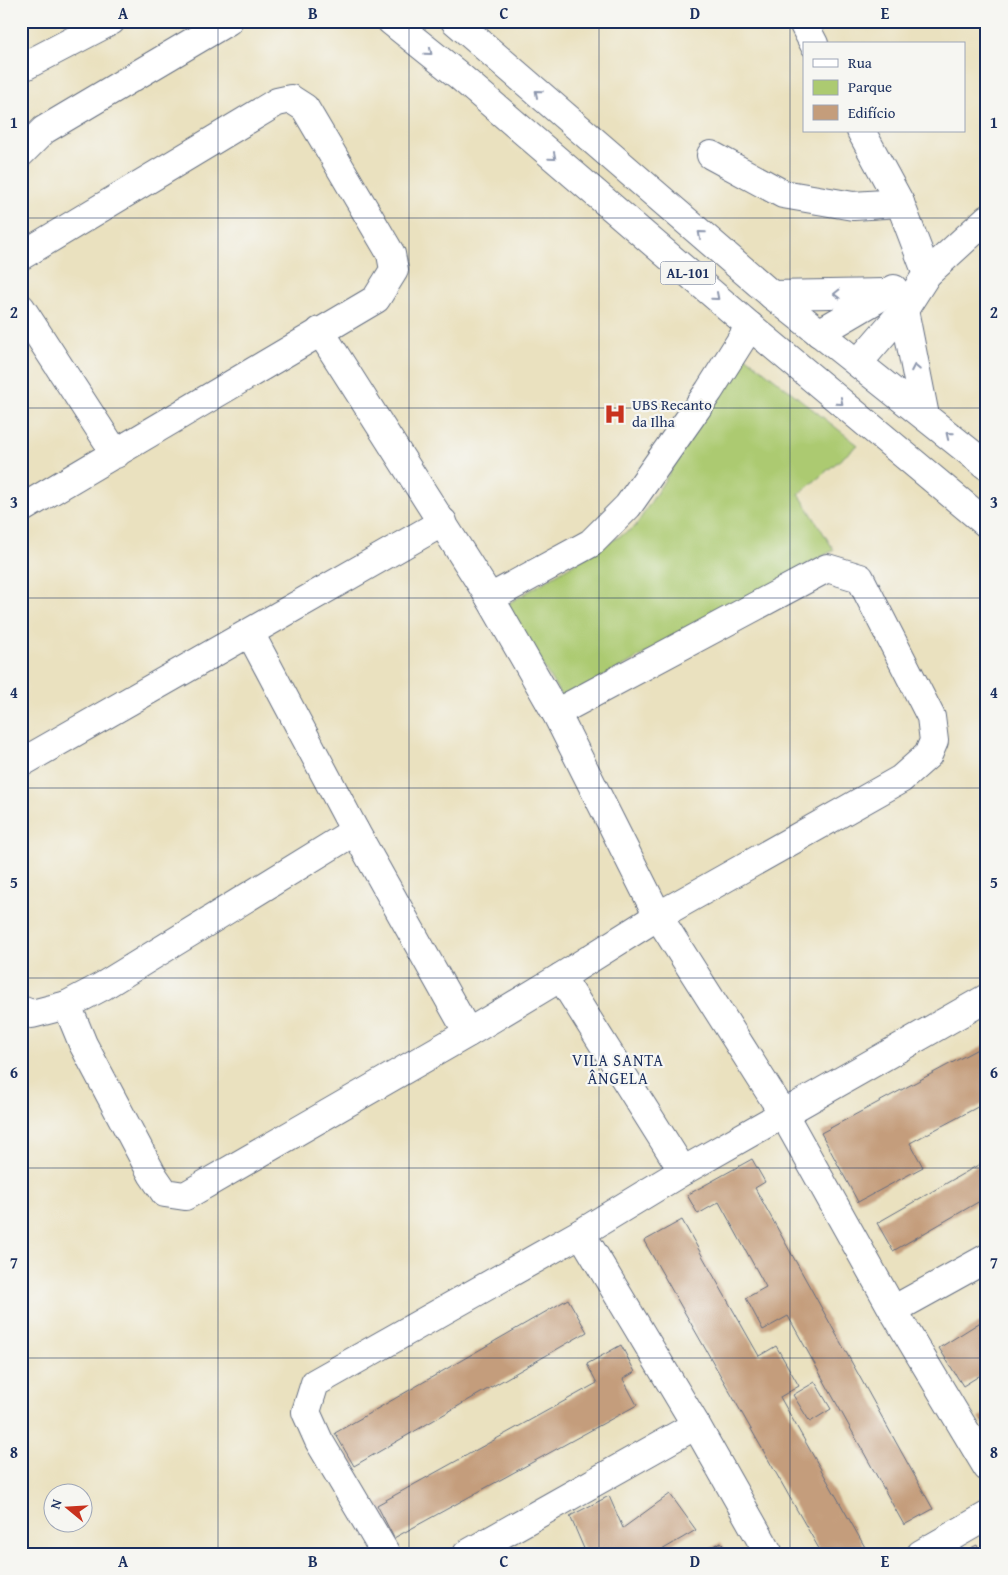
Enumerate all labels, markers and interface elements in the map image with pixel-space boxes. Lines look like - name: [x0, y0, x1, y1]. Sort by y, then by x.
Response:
- text: A: [118, 1, 129, 25]
- text: B: [308, 1, 318, 25]
- text: C: [499, 1, 509, 25]
- text: D: [690, 1, 700, 25]
- text: E: [881, 1, 890, 25]
- legend: [803, 42, 966, 132]
- one-way arrow: [423, 46, 432, 54]
- text: Rua: [848, 52, 872, 73]
- text: Parque: [848, 76, 892, 97]
- one-way arrow: [535, 90, 544, 99]
- text: Edifício: [848, 102, 896, 123]
- text: 1: [10, 110, 18, 134]
- text: 1: [990, 110, 998, 134]
- one-way arrow: [548, 151, 557, 160]
- one-way arrow: [697, 231, 706, 240]
- road number: AL-101: [660, 262, 716, 284]
- one-way arrow: [833, 289, 840, 299]
- one-way arrow: [710, 292, 719, 300]
- text: 2: [10, 300, 18, 324]
- text: 2: [990, 300, 998, 324]
- one-way arrow: [910, 363, 921, 372]
- place label: UBS Recanto da Ilha: [632, 394, 712, 432]
- one-way arrow: [835, 396, 844, 405]
- hospital icon: UBS Recanto da Ilha: [602, 401, 628, 427]
- one-way arrow: [946, 433, 955, 441]
- text: 3: [10, 490, 18, 514]
- text: 3: [990, 490, 998, 514]
- text: 4: [10, 680, 18, 704]
- text: 4: [990, 680, 998, 704]
- text: 5: [10, 870, 18, 894]
- text: 5: [990, 870, 998, 894]
- district label: VILA SANTA ÂNGELA: [572, 1048, 664, 1090]
- text: 6: [10, 1060, 18, 1084]
- text: 6: [990, 1060, 998, 1084]
- text: 7: [10, 1250, 18, 1274]
- text: 7: [990, 1250, 998, 1274]
- text: 8: [10, 1440, 18, 1464]
- text: 8: [990, 1440, 998, 1464]
- north arrow: [42, 1482, 92, 1532]
- text: N: [45, 1496, 67, 1512]
- text: A: [118, 1549, 129, 1573]
- text: B: [308, 1549, 318, 1573]
- text: C: [499, 1549, 509, 1573]
- text: D: [690, 1549, 700, 1573]
- text: E: [881, 1549, 890, 1573]

